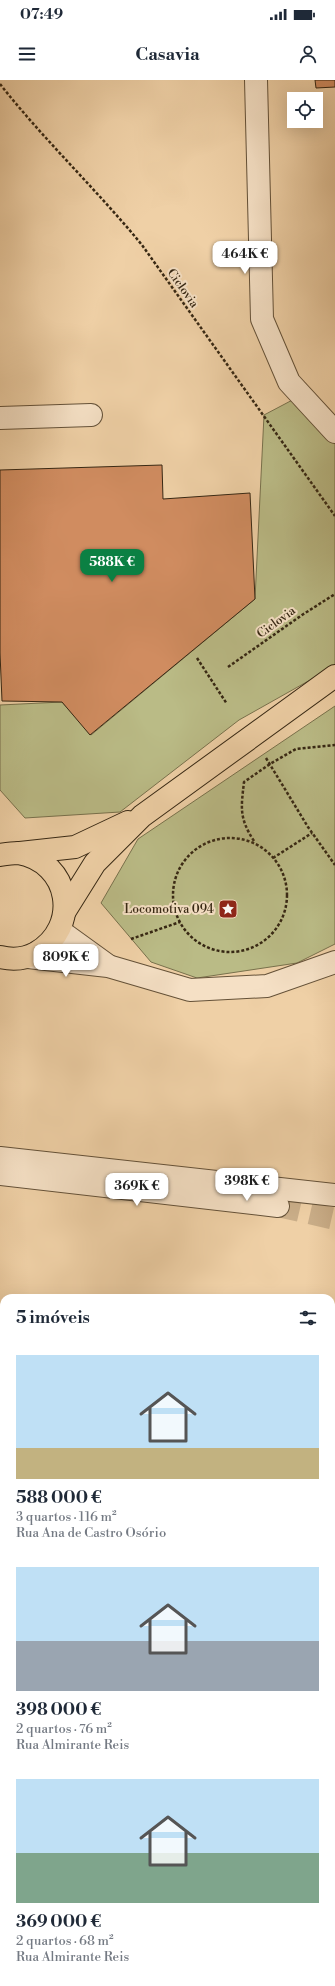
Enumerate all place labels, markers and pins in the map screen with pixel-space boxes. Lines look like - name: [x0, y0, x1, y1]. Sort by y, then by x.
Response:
- pin: 464K €: [212, 241, 278, 275]
- pin: 588K €: [79, 549, 145, 583]
- place icon: Locomotiva 094: [217, 898, 239, 920]
- place label: Locomotiva 094: [124, 902, 214, 917]
- pin: 809K €: [33, 944, 99, 978]
- pin: 398K €: [214, 1168, 280, 1202]
- pin: 369K €: [104, 1173, 170, 1207]

